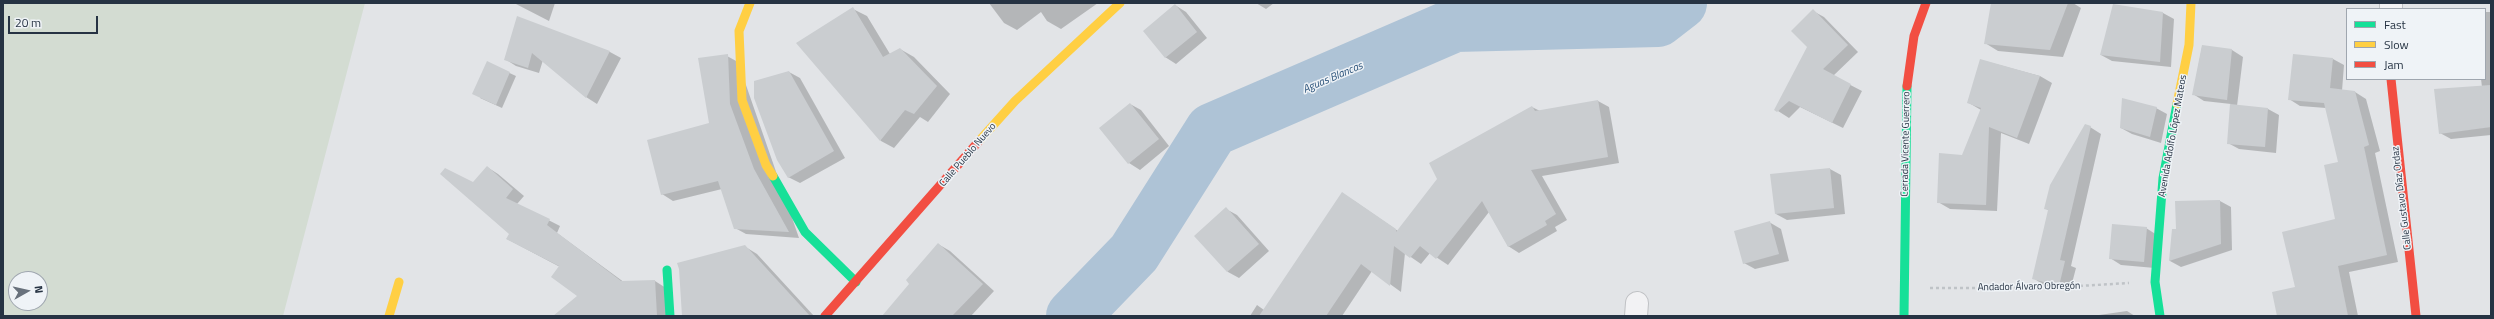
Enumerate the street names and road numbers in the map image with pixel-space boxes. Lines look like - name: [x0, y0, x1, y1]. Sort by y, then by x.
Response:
- street label: Avenida Adolfo López Mateos: [2156, 74, 2190, 198]
- street label: Cerrada Vicente Guerrero: [1899, 91, 1913, 197]
- street label: Calle Pueblo Nuevo: [937, 121, 999, 189]
- street label: Calle Gustavo Díaz Ordaz: [2390, 146, 2414, 250]
- street label: Andador Álvaro Obregón: [1978, 280, 2080, 294]

